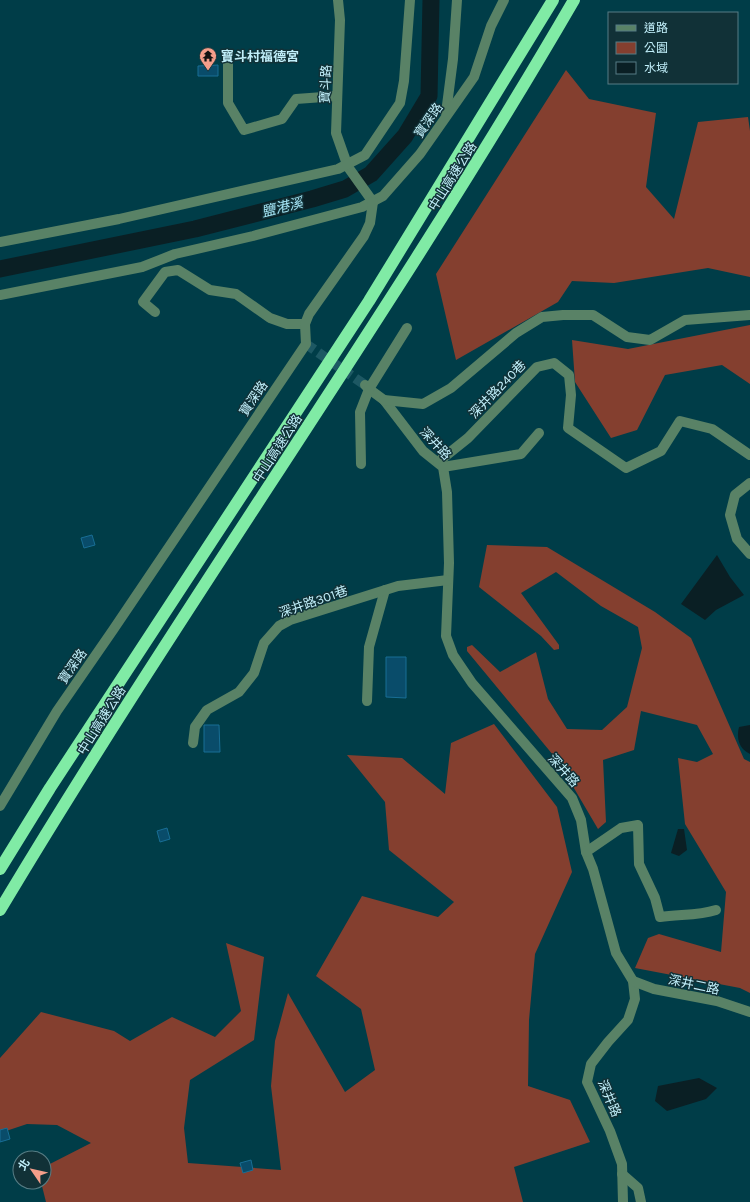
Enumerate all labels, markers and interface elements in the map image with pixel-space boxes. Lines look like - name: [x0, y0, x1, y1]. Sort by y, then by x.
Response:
- legend: [608, 12, 738, 84]
- text: 道路: [644, 21, 668, 35]
- text: 公園: [644, 41, 668, 55]
- temple icon: 寶斗村福德宮: [198, 46, 218, 71]
- place label: 寶斗村福德宮: [221, 49, 299, 64]
- text: 水域: [644, 61, 668, 75]
- street label: 寶斗路: [317, 64, 334, 104]
- street label: 寶深路: [411, 100, 446, 141]
- street label: 中山高速公路: [425, 139, 479, 213]
- water label: 鹽港溪: [260, 194, 306, 221]
- street label: 深井路240巷: [466, 357, 529, 421]
- street label: 寶深路: [236, 378, 271, 419]
- street label: 中山高速公路: [250, 411, 305, 485]
- street label: 深井路: [417, 424, 454, 463]
- street label: 深井路301巷: [277, 583, 350, 620]
- street label: 寶深路: [55, 646, 90, 687]
- street label: 中山高速公路: [74, 683, 128, 757]
- street label: 深井路: [545, 751, 582, 790]
- street label: 深井二路: [667, 972, 721, 997]
- street label: 深井路: [595, 1077, 624, 1119]
- north arrow: [12, 1150, 52, 1190]
- text: 北: [16, 1156, 33, 1173]

